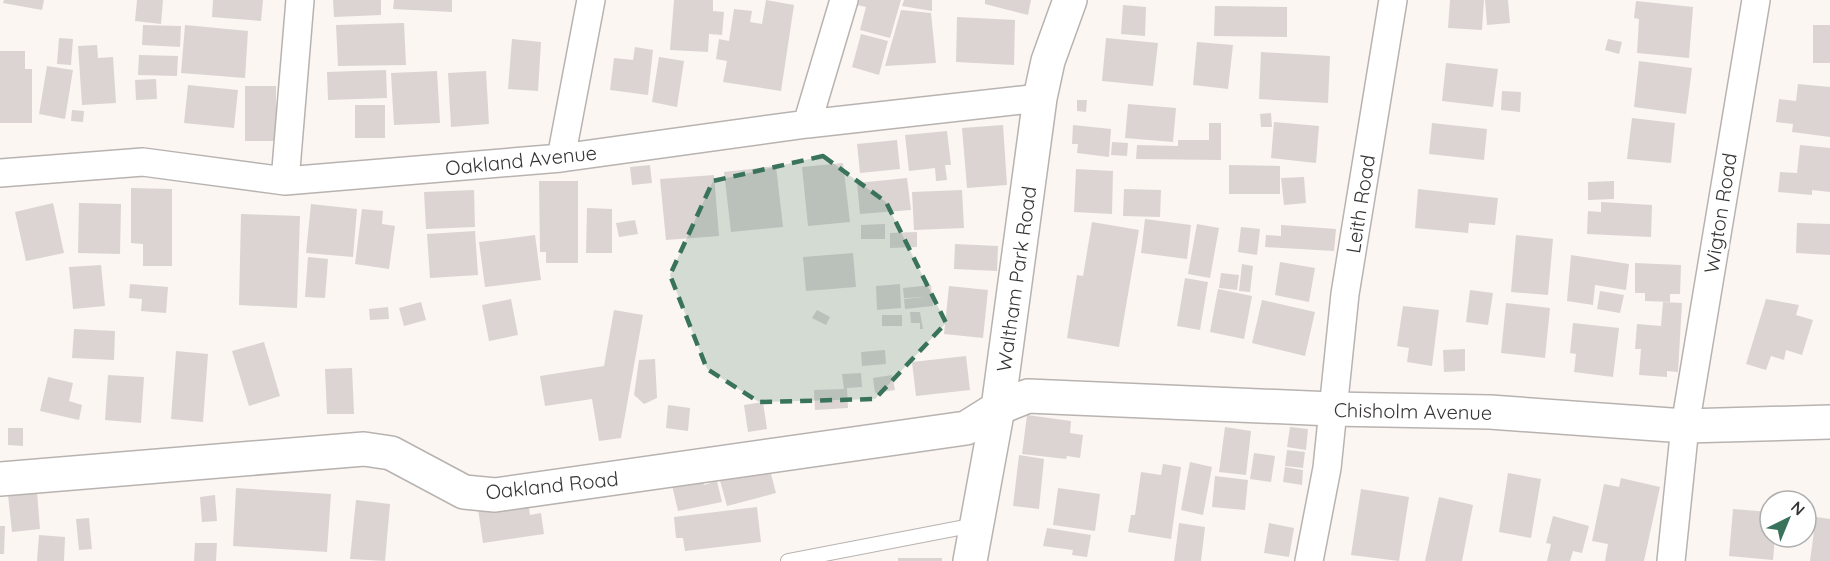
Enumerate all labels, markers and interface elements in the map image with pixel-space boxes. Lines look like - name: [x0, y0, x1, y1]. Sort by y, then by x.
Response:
- street label: Oakland Avenue: [444, 140, 598, 180]
- street label: Wigton Road: [1698, 151, 1742, 275]
- street label: Leith Road: [1340, 153, 1380, 255]
- street label: Waltham Park Road: [991, 185, 1041, 373]
- street label: Chisholm Avenue: [1334, 397, 1492, 425]
- street label: Oakland Road: [484, 466, 620, 504]
- north arrow: [1758, 489, 1818, 549]
- text: N: [1787, 497, 1809, 519]

